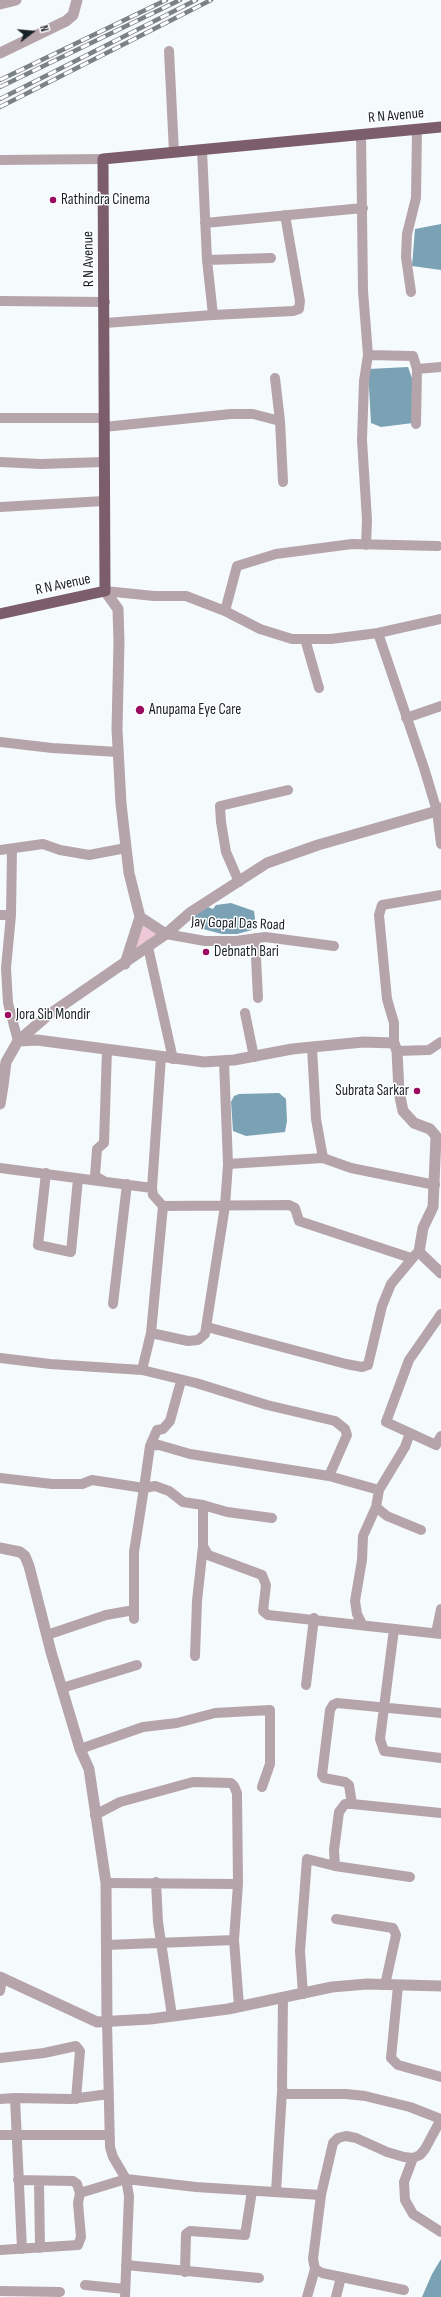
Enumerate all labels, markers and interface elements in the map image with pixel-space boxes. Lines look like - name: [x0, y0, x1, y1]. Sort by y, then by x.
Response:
- north arrow: [12, 12, 52, 52]
- text: N: [37, 24, 51, 33]
- street label: R N Avenue: [367, 105, 425, 127]
- place label: Rathindra Cinema: [61, 191, 150, 209]
- marker: Rathindra Cinema: [48, 195, 58, 205]
- street label: R N Avenue: [80, 231, 98, 287]
- street label: R N Avenue: [34, 570, 92, 600]
- place label: Anupama Eye Care: [149, 701, 241, 719]
- marker: Anupama Eye Care: [134, 704, 146, 716]
- street label: Jay Gopal Das Road: [191, 913, 285, 935]
- place label: Debnath Bari: [214, 943, 279, 961]
- marker: Debnath Bari: [201, 947, 211, 957]
- place label: Jora Sib Mondir: [16, 1006, 90, 1024]
- marker: Jora Sib Mondir: [3, 1010, 13, 1020]
- place label: Subrata Sarkar: [335, 1082, 409, 1100]
- marker: Subrata Sarkar: [412, 1086, 422, 1096]

